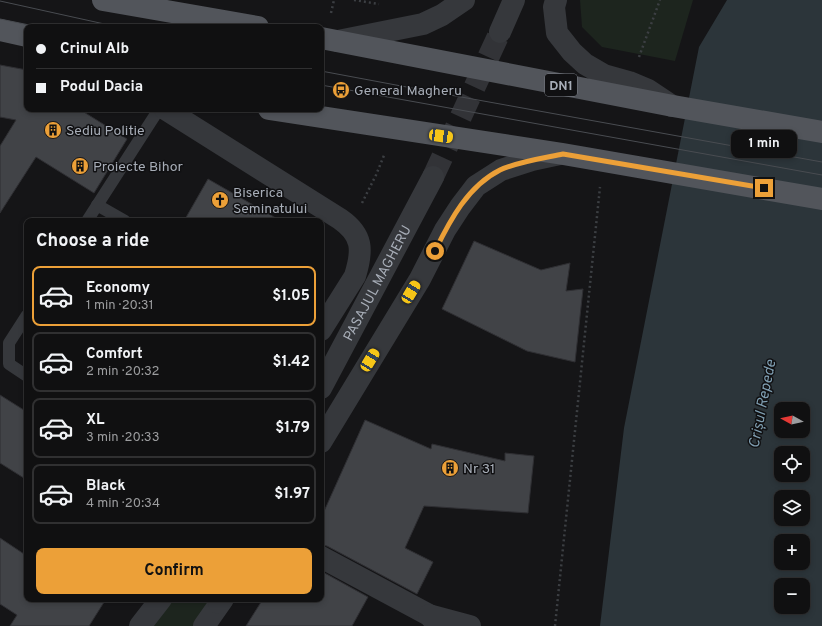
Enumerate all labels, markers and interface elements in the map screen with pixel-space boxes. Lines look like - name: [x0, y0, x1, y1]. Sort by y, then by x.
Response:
- text: Crinul Alb: [60, 40, 129, 59]
- road number: DN1: [545, 74, 577, 96]
- text: Podul Dacia: [60, 78, 143, 97]
- bus stop icon: General Magheru: [331, 80, 351, 100]
- place label: General Magheru: [354, 83, 462, 100]
- building icon: Sediu Politie: [43, 120, 63, 140]
- place label: Sediu Politie: [66, 123, 145, 140]
- car: [428, 128, 454, 144]
- callout: 1 min: [731, 130, 797, 158]
- text: 1 min: [748, 136, 780, 152]
- building icon: Proiecte Bihor: [70, 156, 90, 176]
- place label: Proiecte Bihor: [93, 159, 183, 176]
- route end: [755, 179, 773, 197]
- place label: Biserica Seminatului: [233, 185, 307, 218]
- church icon: Biserica Seminatului: [210, 190, 230, 210]
- street label: PASAJUL MAGHERU: [340, 223, 416, 344]
- text: Choose a ride: [36, 230, 149, 253]
- route start: [426, 242, 444, 260]
- icon: car: [38, 278, 74, 314]
- text: Economy: [86, 279, 150, 298]
- car: [400, 279, 422, 305]
- text: $1.05: [272, 287, 310, 306]
- text: 1 min · 20:31: [86, 298, 154, 314]
- icon: car: [38, 344, 74, 380]
- text: Comfort: [86, 345, 143, 364]
- car: [359, 347, 381, 373]
- text: $1.42: [272, 353, 310, 372]
- water label: Crișul Repede: [746, 358, 781, 450]
- text: 2 min · 20:32: [86, 364, 160, 380]
- north arrow: [774, 402, 810, 438]
- map controls: [774, 402, 810, 614]
- icon: car: [38, 410, 74, 446]
- text: XL: [86, 411, 104, 430]
- text: $1.79: [275, 419, 310, 438]
- text: 3 min · 20:33: [86, 430, 160, 446]
- button: locate: [774, 446, 810, 482]
- building icon: Nr 31: [440, 458, 460, 478]
- place label: Nr 31: [463, 461, 495, 478]
- icon: car: [38, 476, 74, 512]
- text: Black: [86, 477, 126, 496]
- text: $1.97: [274, 485, 310, 504]
- button: layers: [774, 490, 810, 526]
- text: 4 min · 20:34: [86, 496, 160, 512]
- button: +: [774, 534, 810, 570]
- button: Confirm: [36, 548, 312, 594]
- button: −: [774, 578, 810, 614]

